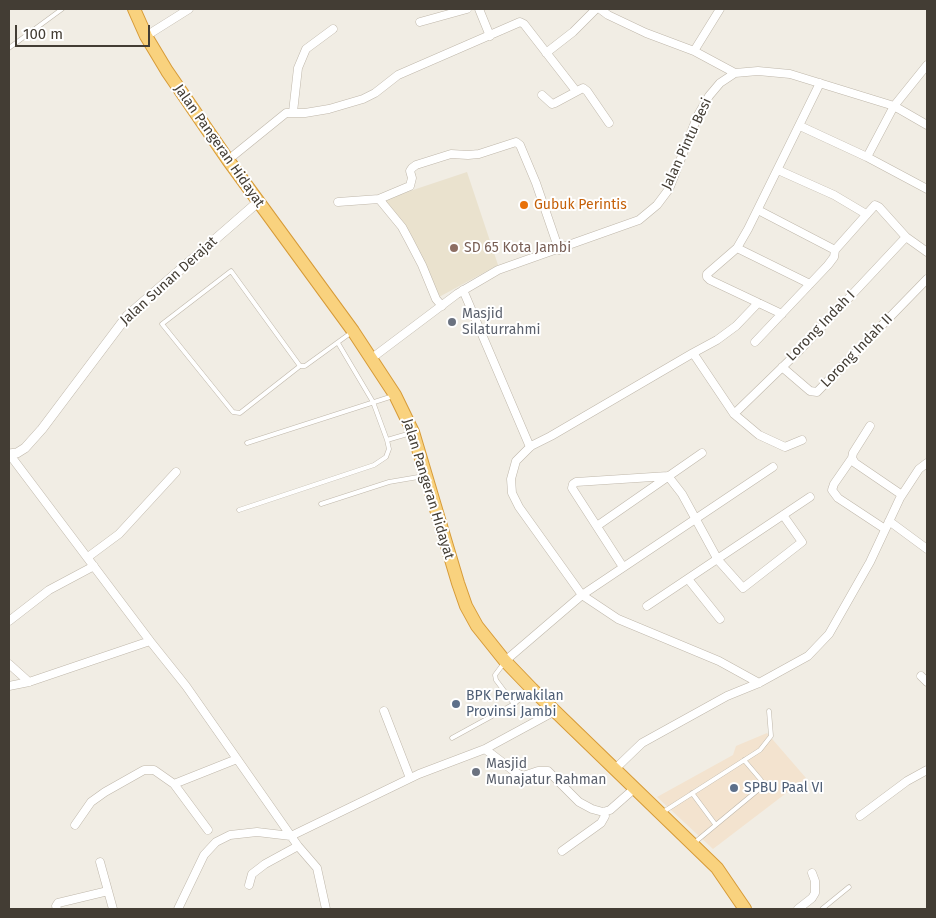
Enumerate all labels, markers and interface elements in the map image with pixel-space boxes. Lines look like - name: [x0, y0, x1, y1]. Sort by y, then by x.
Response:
- scale bar: [18, 15, 152, 47]
- text: 100 m: [23, 25, 63, 43]
- street label: Jalan Pangeran Hidayat: [170, 81, 268, 211]
- street label: Jalan Pintu Besi: [658, 96, 716, 192]
- place label: Gubuk Perintis: [534, 197, 627, 213]
- marker: Gubuk Perintis: [518, 199, 530, 211]
- street label: Jalan Sunan Derajat: [117, 233, 221, 329]
- place label: SD 65 Kota Jambi: [464, 240, 571, 256]
- marker: SD 65 Kota Jambi: [448, 242, 460, 254]
- street label: Lorong Indah I: [783, 287, 859, 365]
- place label: Masjid Silaturrahmi: [462, 306, 541, 338]
- street label: Lorong Indah II: [818, 311, 896, 391]
- marker: Masjid Silaturrahmi: [446, 316, 458, 328]
- street label: Jalan Pangeran Hidayat: [399, 417, 457, 561]
- place label: BPK Perwakilan Provinsi Jambi: [466, 688, 564, 720]
- marker: BPK Perwakilan Provinsi Jambi: [450, 698, 462, 710]
- place label: Masjid Munajatur Rahman: [486, 756, 607, 789]
- marker: Masjid Munajatur Rahman: [470, 766, 482, 778]
- place label: SPBU Paal VI: [744, 780, 823, 796]
- marker: SPBU Paal VI: [728, 782, 740, 794]

